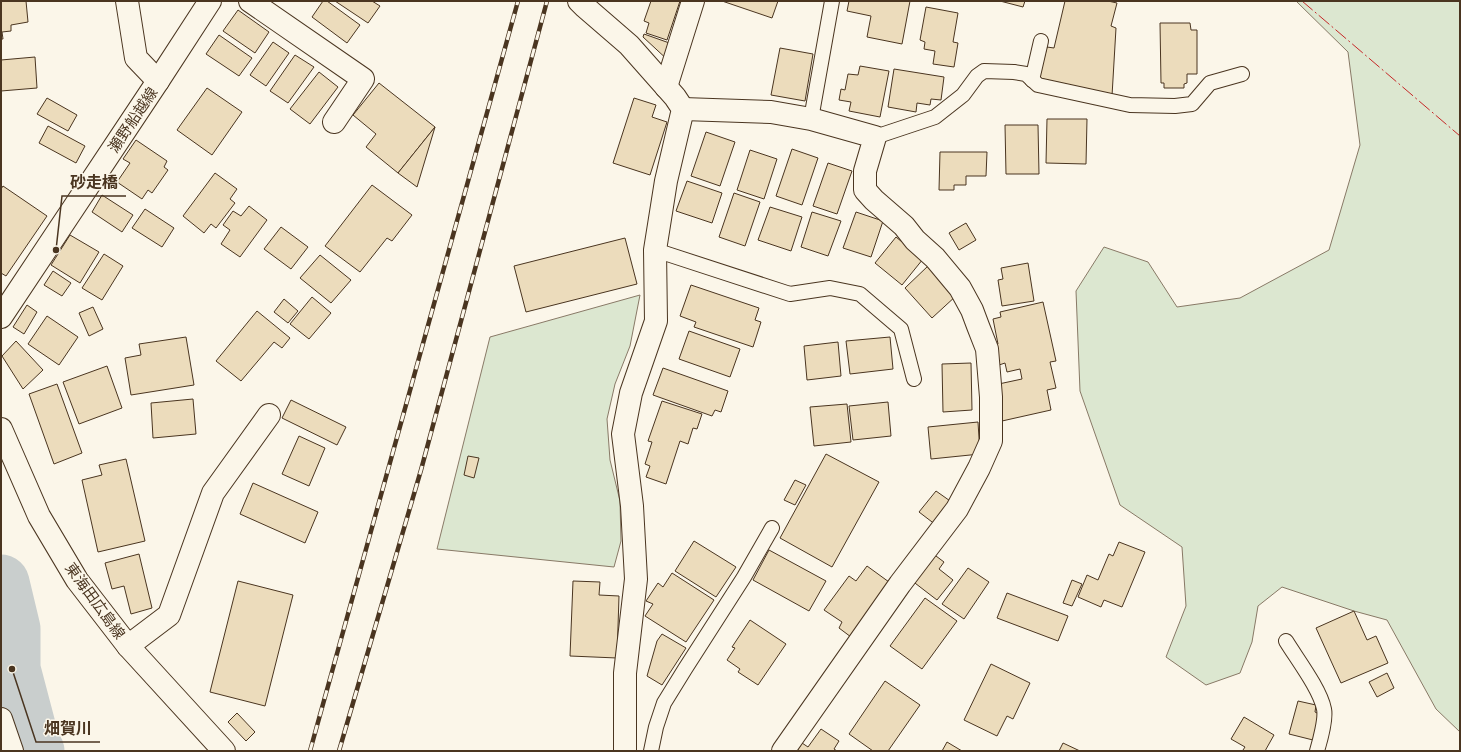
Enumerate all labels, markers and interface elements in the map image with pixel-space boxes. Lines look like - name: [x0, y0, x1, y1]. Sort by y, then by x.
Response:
- street label: 瀬野船越線: [105, 84, 161, 156]
- callout: 砂走橋: [62, 168, 126, 196]
- text: 砂走橋: [70, 173, 118, 192]
- street label: 東海田広島線: [61, 559, 129, 643]
- callout: 畑賀川: [36, 714, 100, 742]
- text: 畑賀川: [44, 719, 92, 738]

